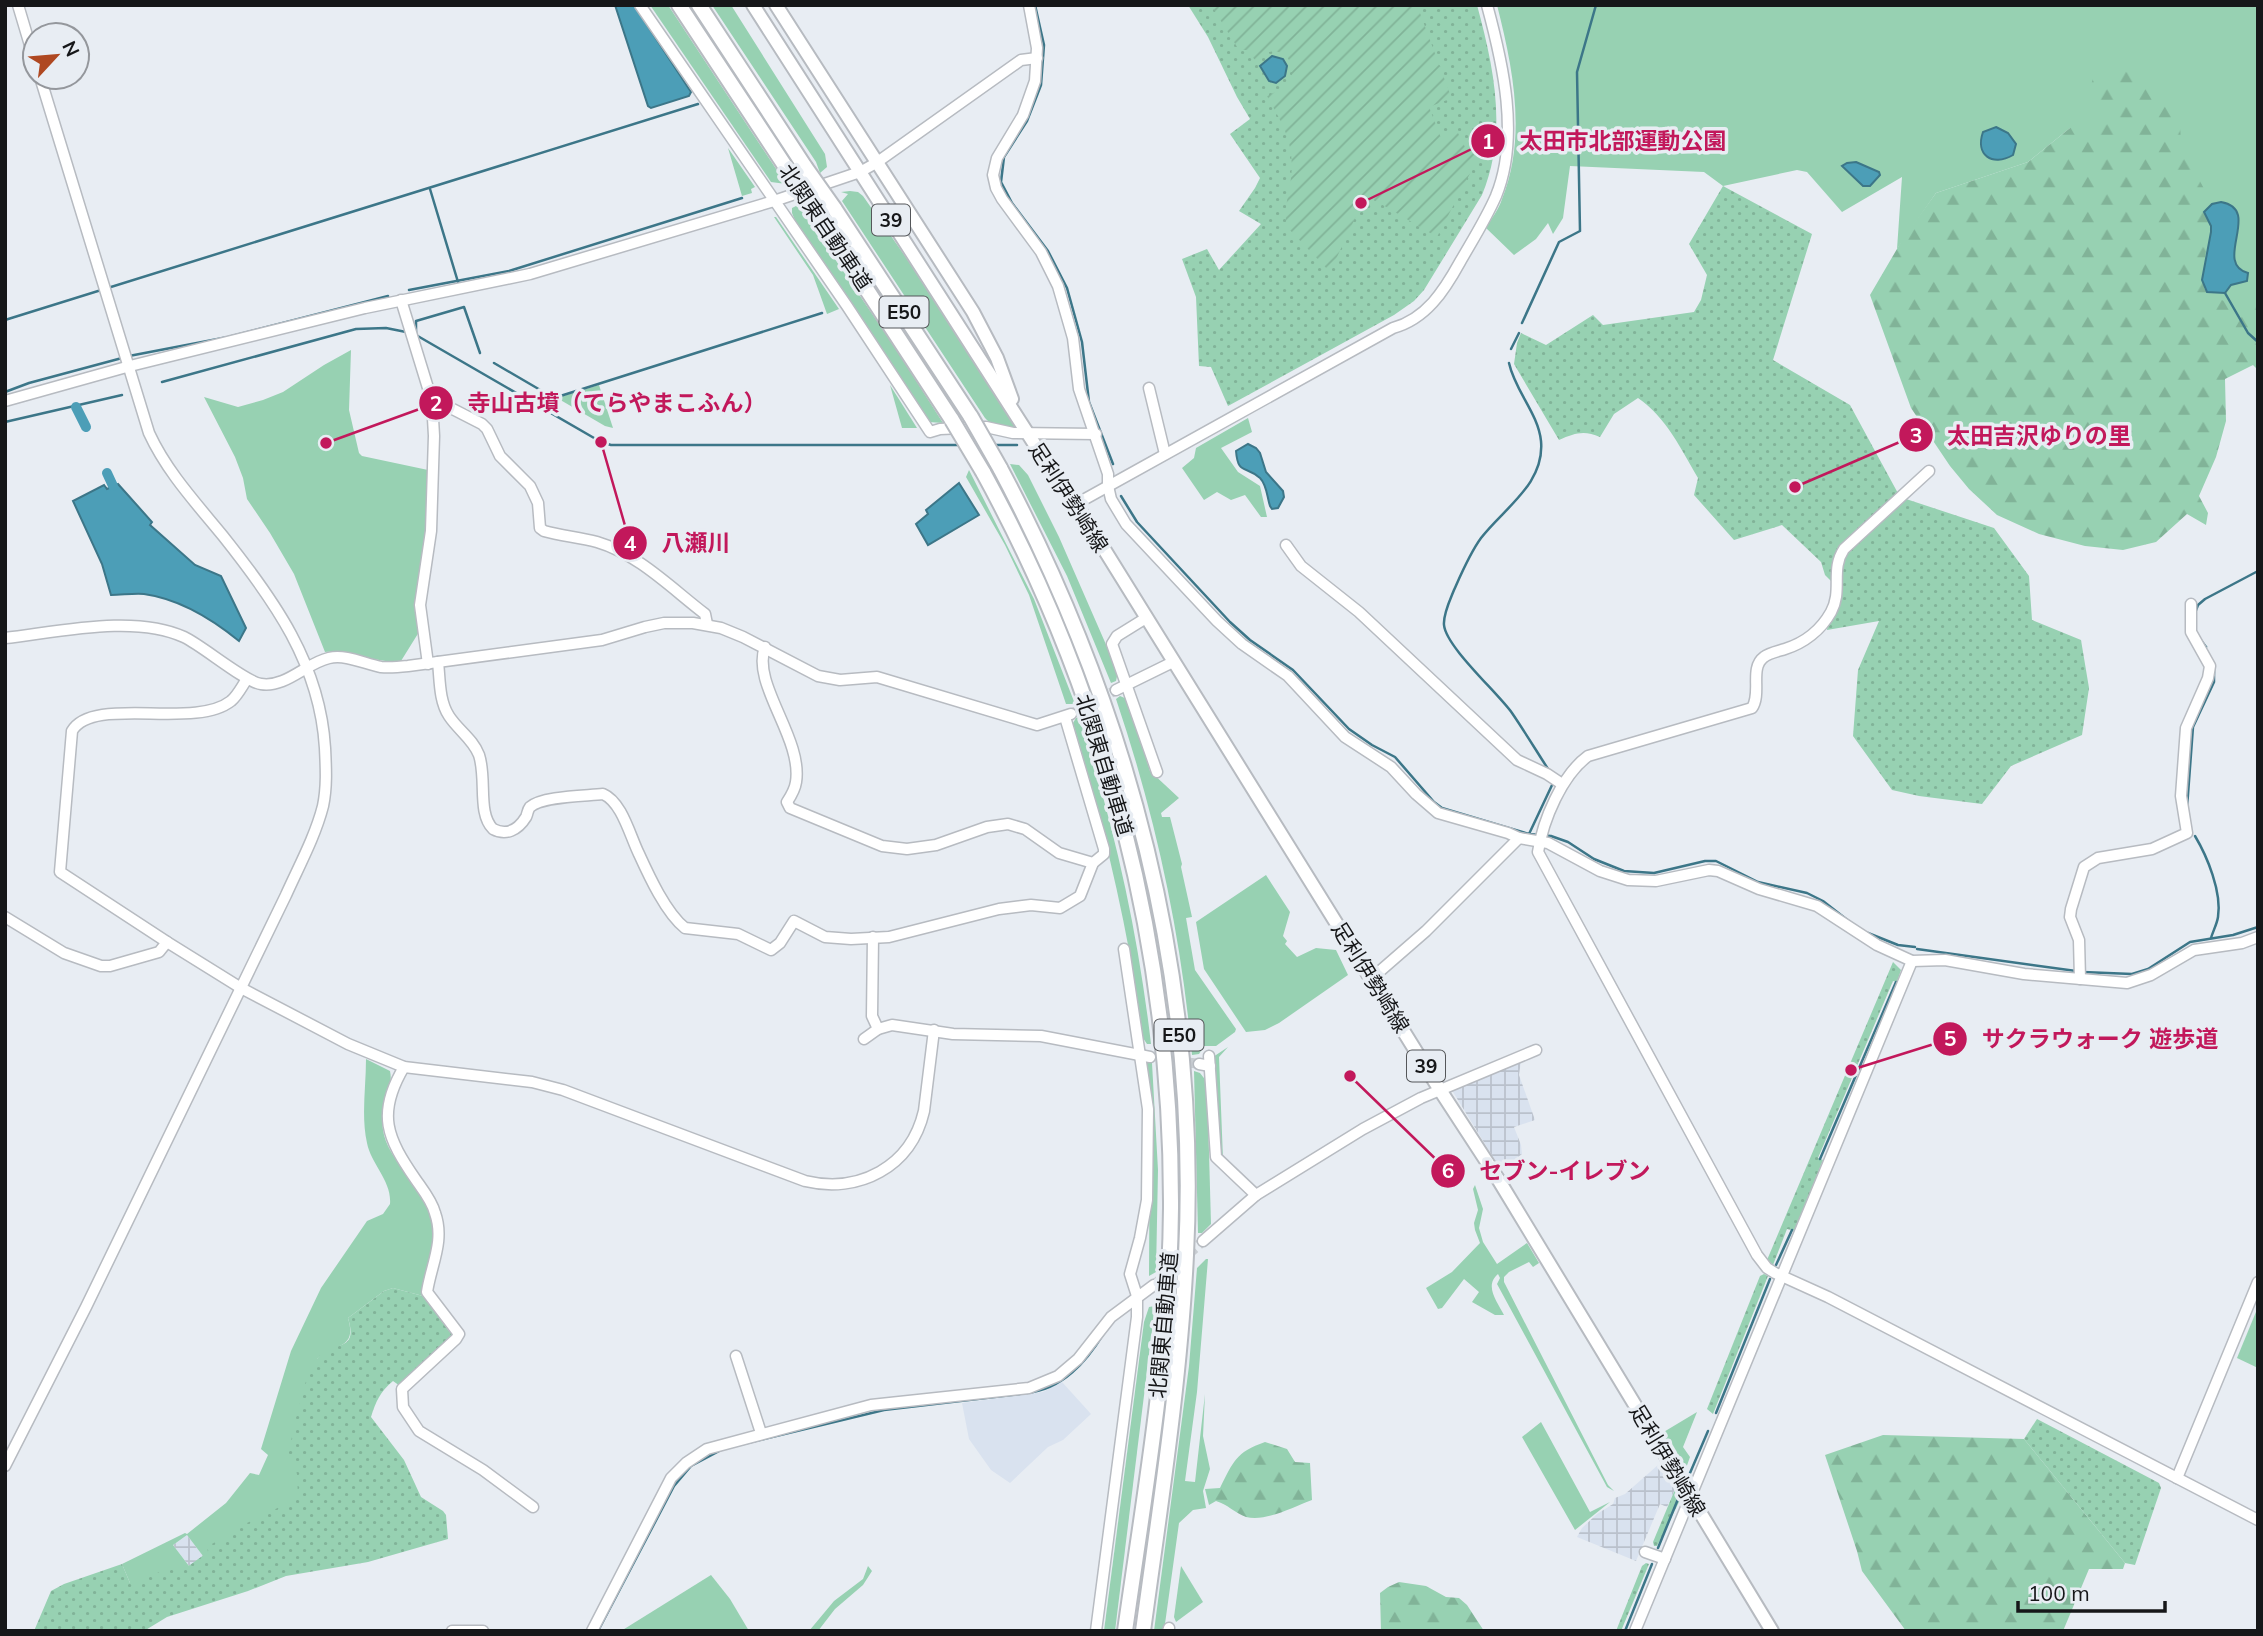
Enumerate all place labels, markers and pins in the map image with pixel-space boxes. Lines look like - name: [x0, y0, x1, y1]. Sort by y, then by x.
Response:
- callout: 太田市北部運動公園: [1470, 119, 1740, 163]
- callout: 寺山古墳（てらやまこふん）: [418, 381, 780, 425]
- callout: 太田吉沢ゆりの里: [1898, 413, 2145, 457]
- callout: 八瀬川: [612, 521, 744, 565]
- callout: サクラウォーク 遊歩道: [1933, 1017, 2232, 1061]
- callout: セブン-イレブン: [1430, 1149, 1664, 1193]

